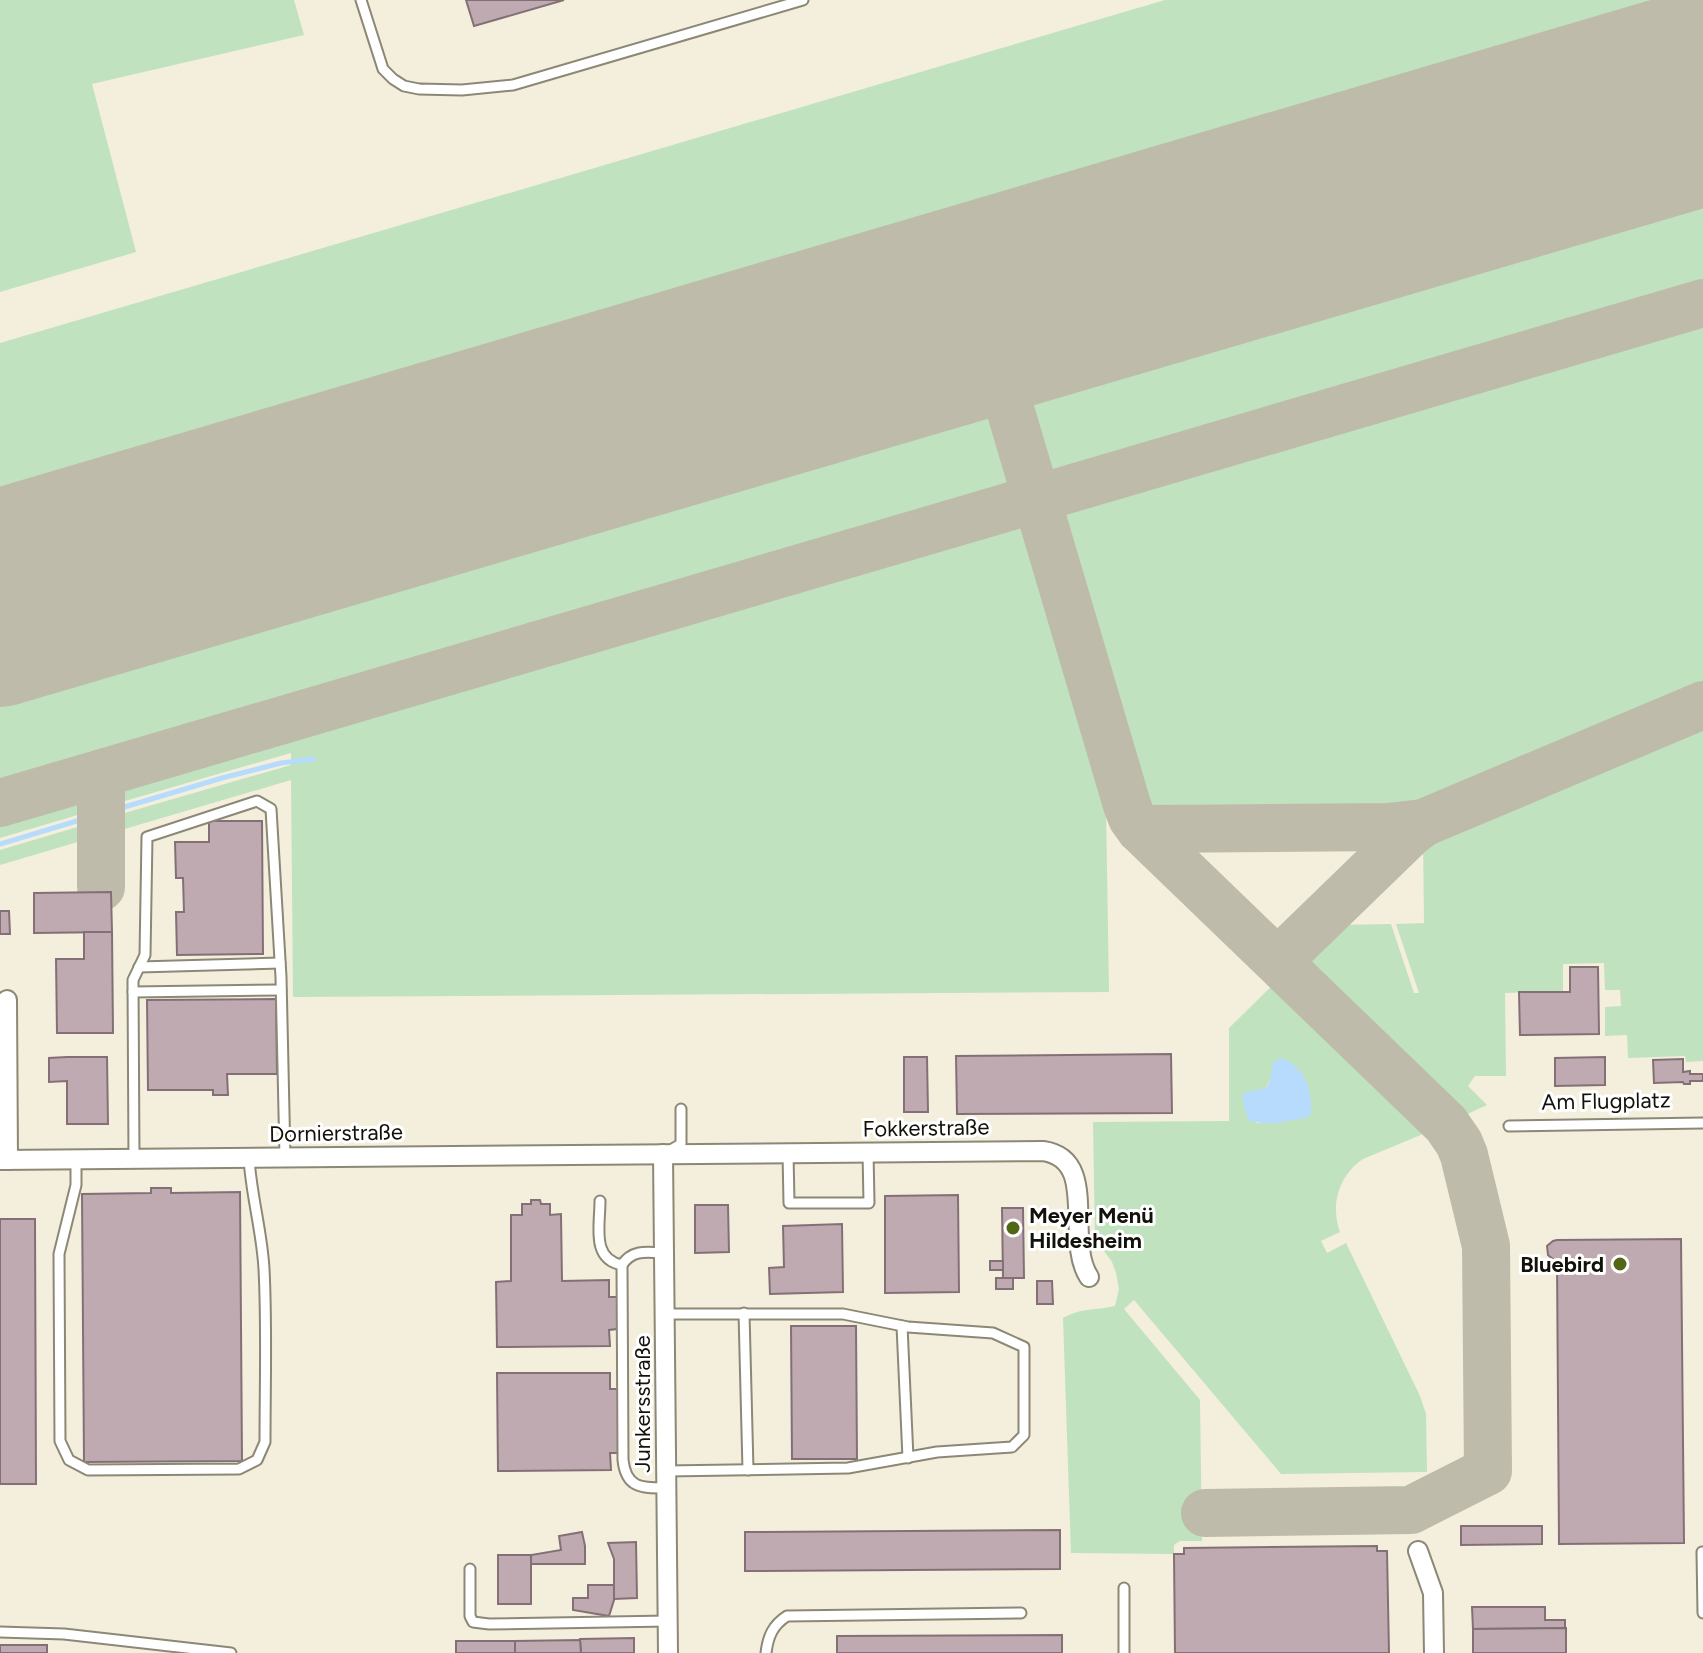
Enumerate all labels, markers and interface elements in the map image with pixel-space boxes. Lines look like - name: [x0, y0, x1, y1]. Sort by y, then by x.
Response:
- street label: Am Flugplatz: [1541, 1086, 1671, 1116]
- street label: Fokkerstraße: [862, 1113, 990, 1143]
- street label: Dornierstraße: [269, 1118, 403, 1148]
- place label: Meyer Menü Hildesheim: [1029, 1202, 1154, 1254]
- marker: Meyer Menü Hildesheim: [1004, 1219, 1022, 1237]
- place label: Bluebird: [1520, 1251, 1604, 1278]
- marker: Bluebird: [1611, 1255, 1629, 1273]
- street label: Junkersstraße: [629, 1335, 656, 1473]

